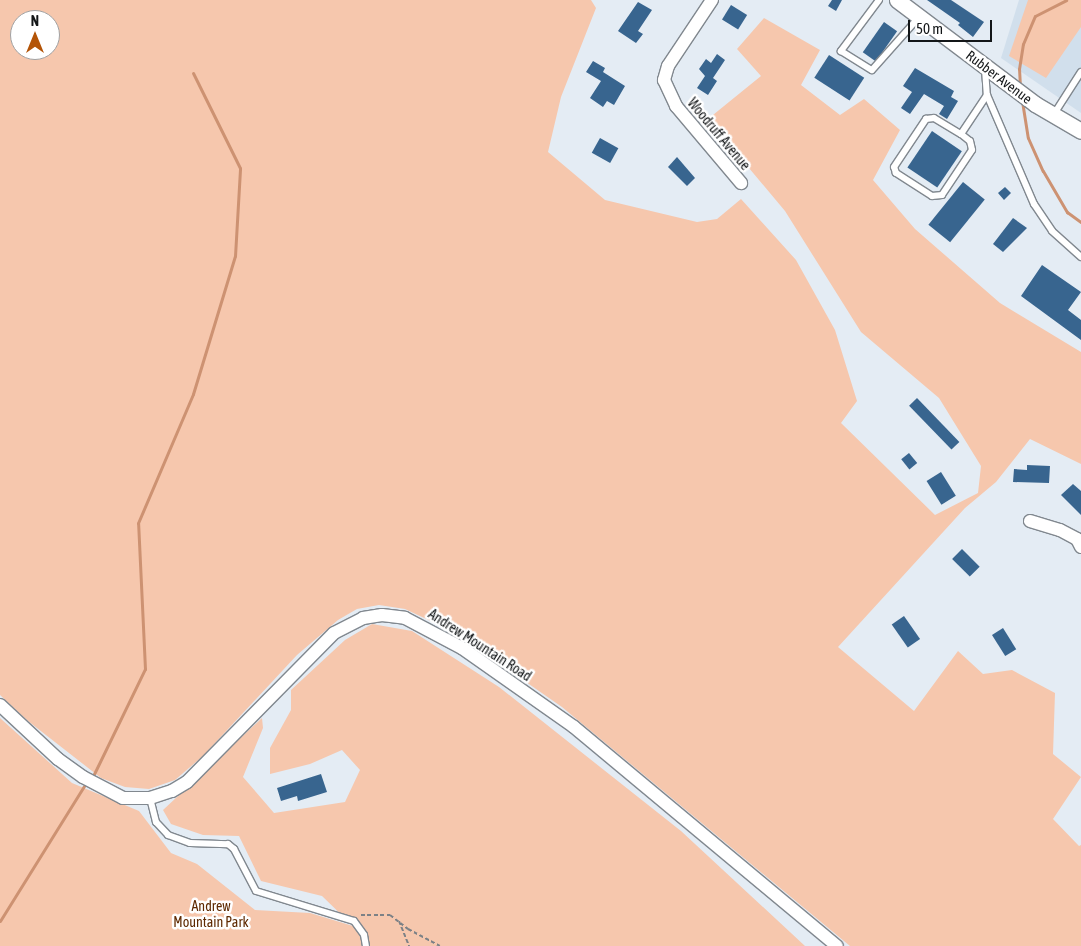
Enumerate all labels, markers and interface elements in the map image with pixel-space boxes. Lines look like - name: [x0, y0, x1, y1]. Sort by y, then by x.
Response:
- north arrow: [10, 10, 60, 60]
- scale bar: [911, 10, 995, 42]
- text: N: [31, 13, 39, 29]
- text: 50 m: [916, 20, 943, 37]
- street label: Rubber Avenue: [963, 47, 1035, 107]
- street label: Woodruff Avenue: [684, 95, 754, 173]
- street label: Andrew Mountain Road: [425, 605, 535, 685]
- park label: Andrew Mountain Park: [173, 898, 249, 930]

